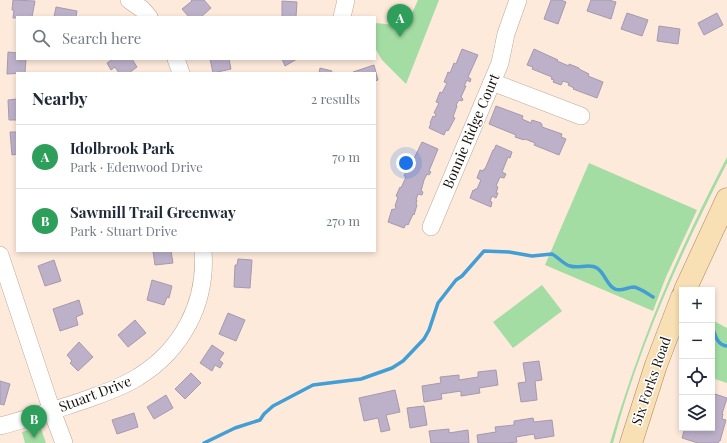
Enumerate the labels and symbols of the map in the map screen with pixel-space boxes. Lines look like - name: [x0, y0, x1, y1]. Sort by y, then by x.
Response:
- pin: A: [387, 4, 413, 37]
- street label: Bonnie Ridge Court: [438, 69, 504, 191]
- your location: [396, 153, 416, 173]
- street label: Six Forks Road: [626, 334, 675, 428]
- street label: Stuart Drive: [56, 371, 134, 416]
- pin: B: [21, 405, 47, 438]

